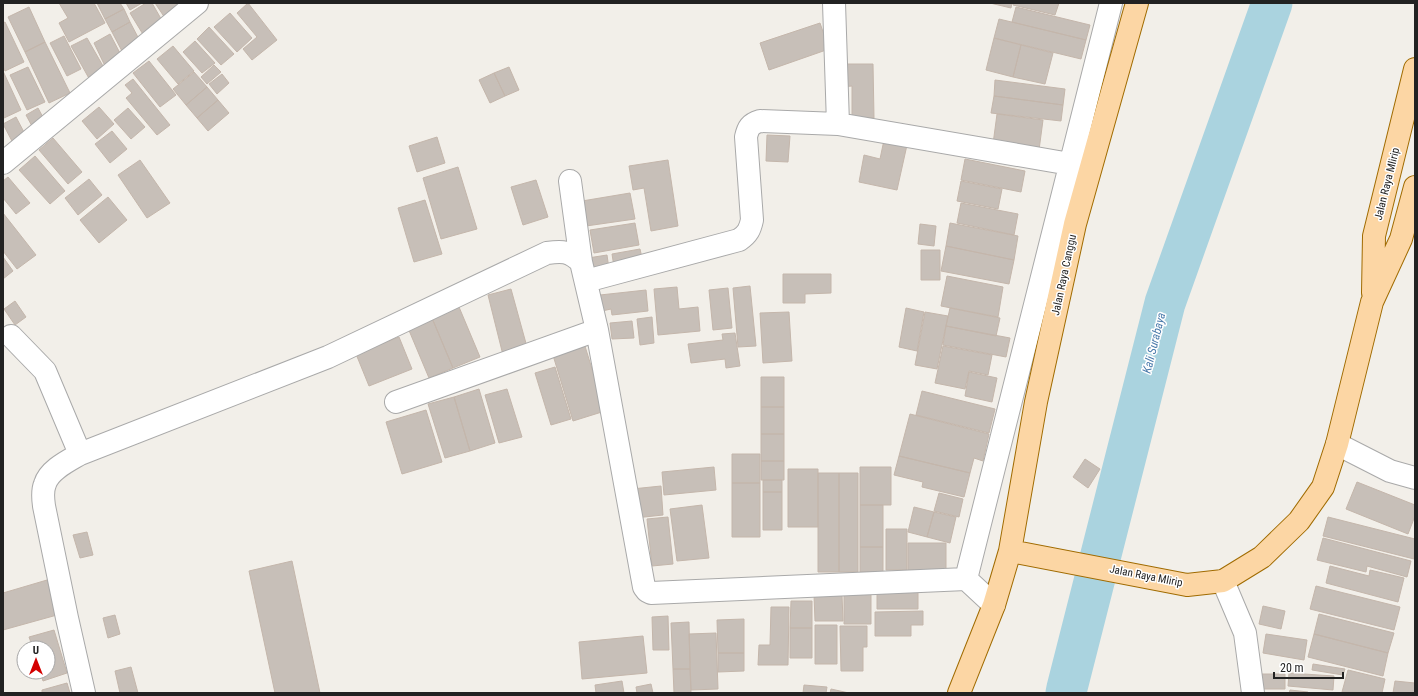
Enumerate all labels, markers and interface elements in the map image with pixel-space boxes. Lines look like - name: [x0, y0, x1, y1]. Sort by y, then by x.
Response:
- street label: Jalan Raya Mlirip: [1372, 146, 1402, 222]
- street label: Jalan Raya Canggu: [1049, 233, 1079, 317]
- water label: Kali Surabaya: [1140, 311, 1168, 375]
- street label: Jalan Raya Mlirip: [1108, 563, 1184, 589]
- north arrow: [16, 640, 56, 680]
- text: U: [33, 644, 39, 657]
- scale bar: [1274, 654, 1343, 680]
- text: 20 m: [1280, 661, 1304, 675]

